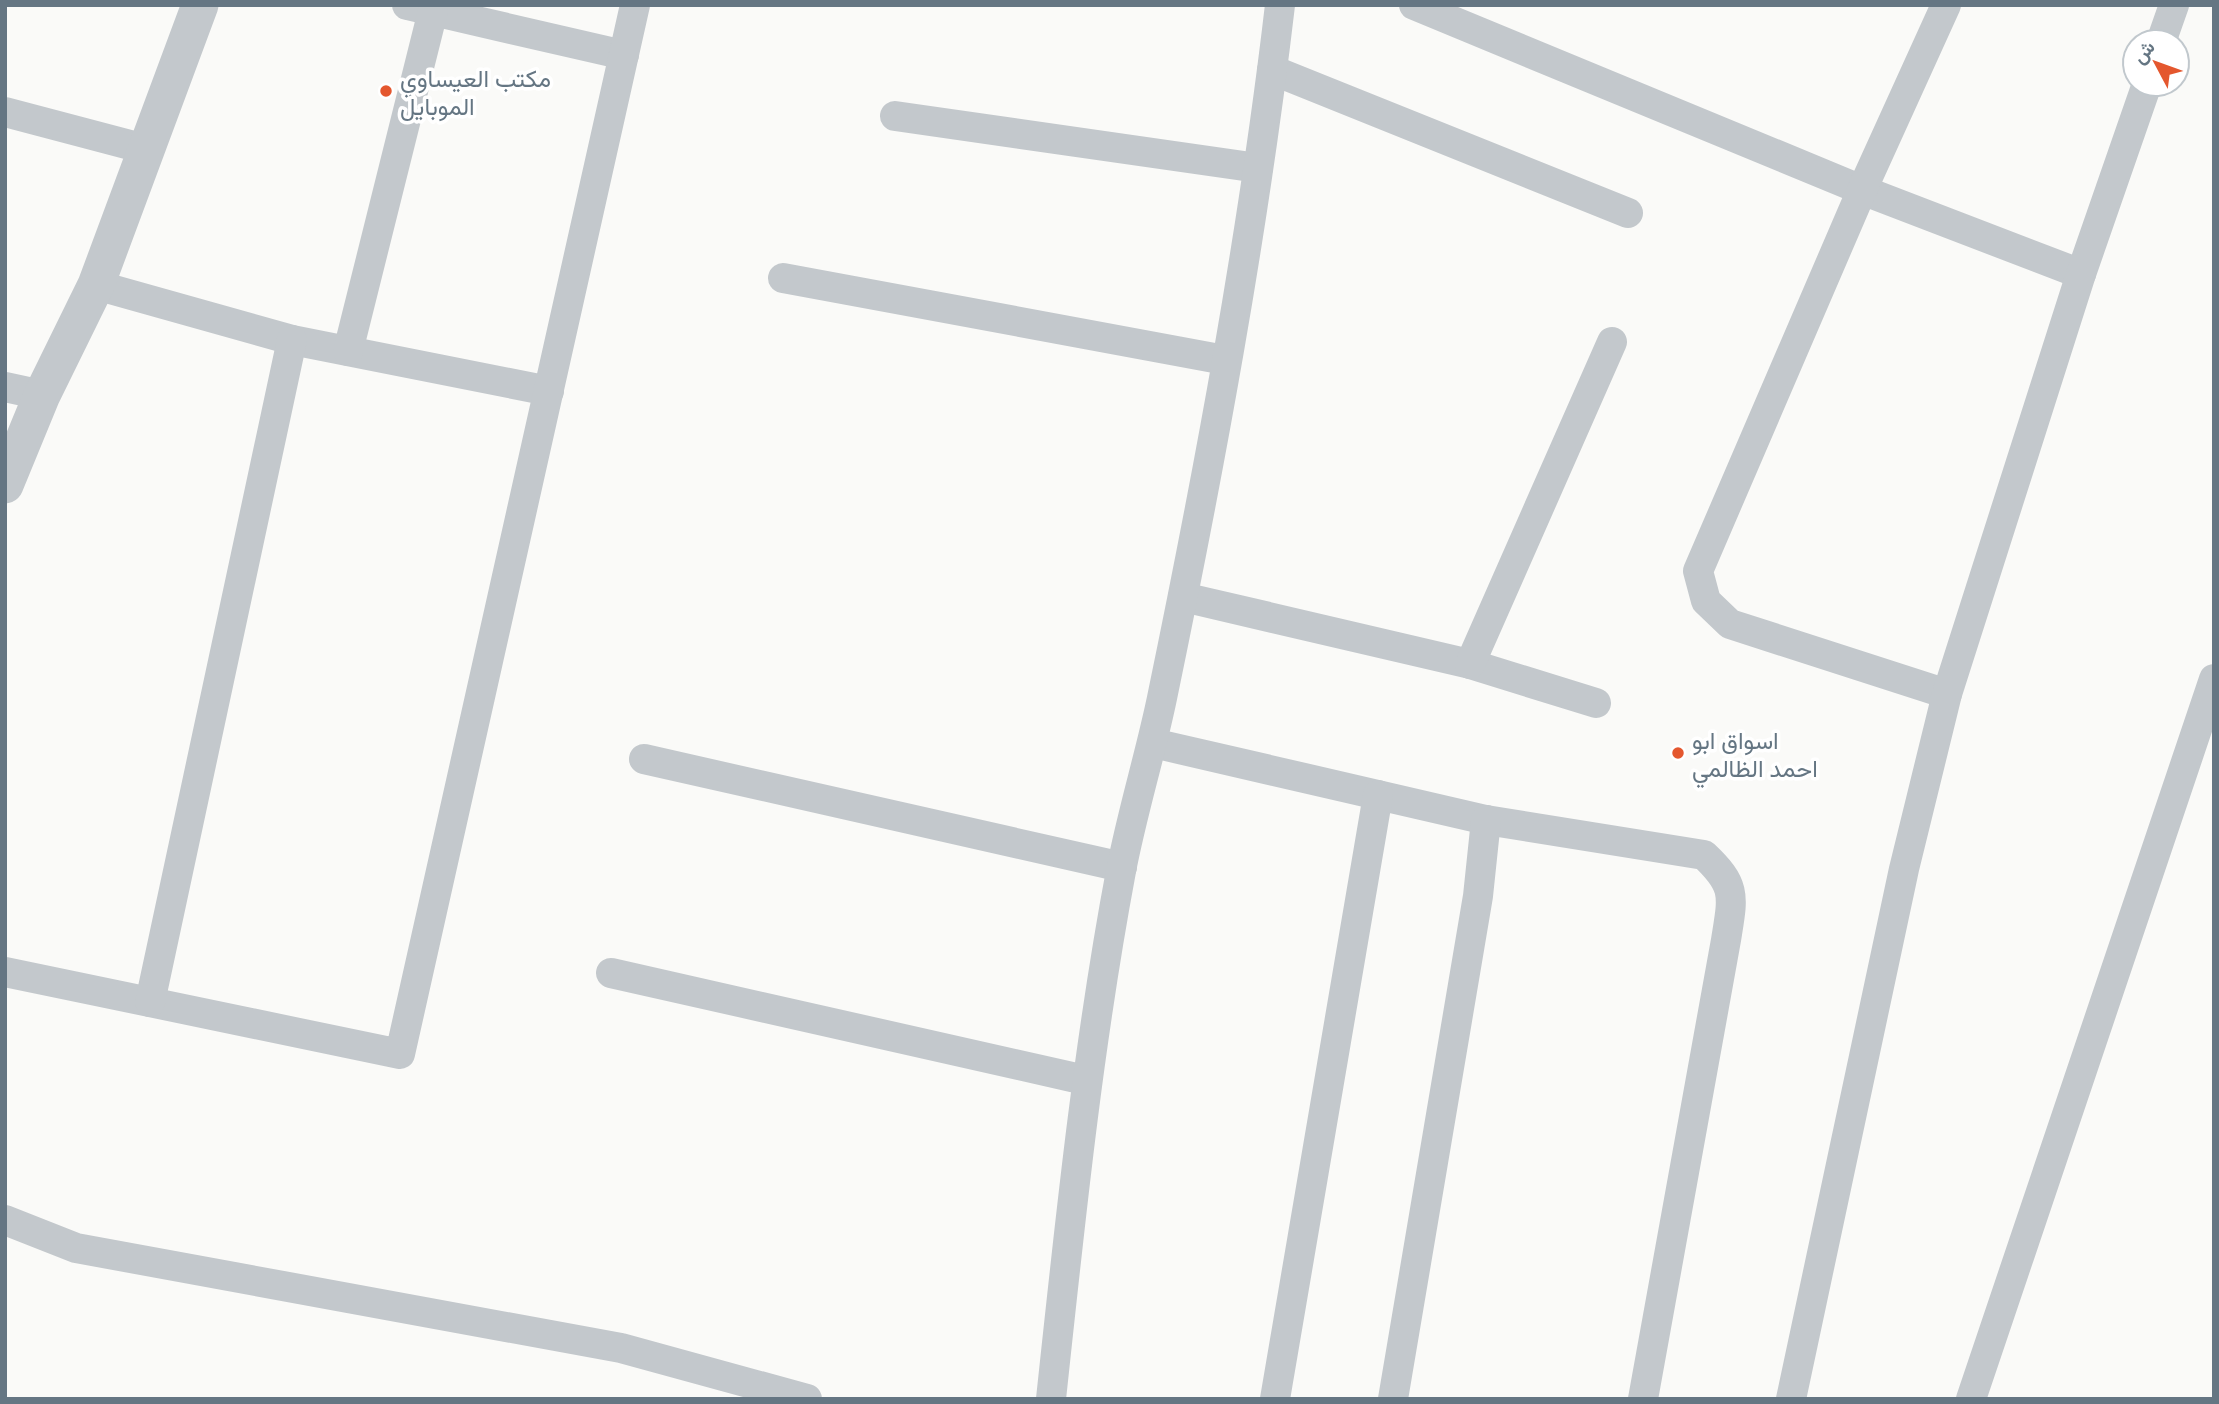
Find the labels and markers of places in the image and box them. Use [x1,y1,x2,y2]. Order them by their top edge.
place label: مكتب العيساوي الموبايل [400,63,551,122]
marker: مكتب العيساوي الموبايل [378,83,394,99]
place label: اسواق ابو احمد الظالمي [1692,725,1818,788]
marker: اسواق ابو احمد الظالمي [1670,745,1686,761]

